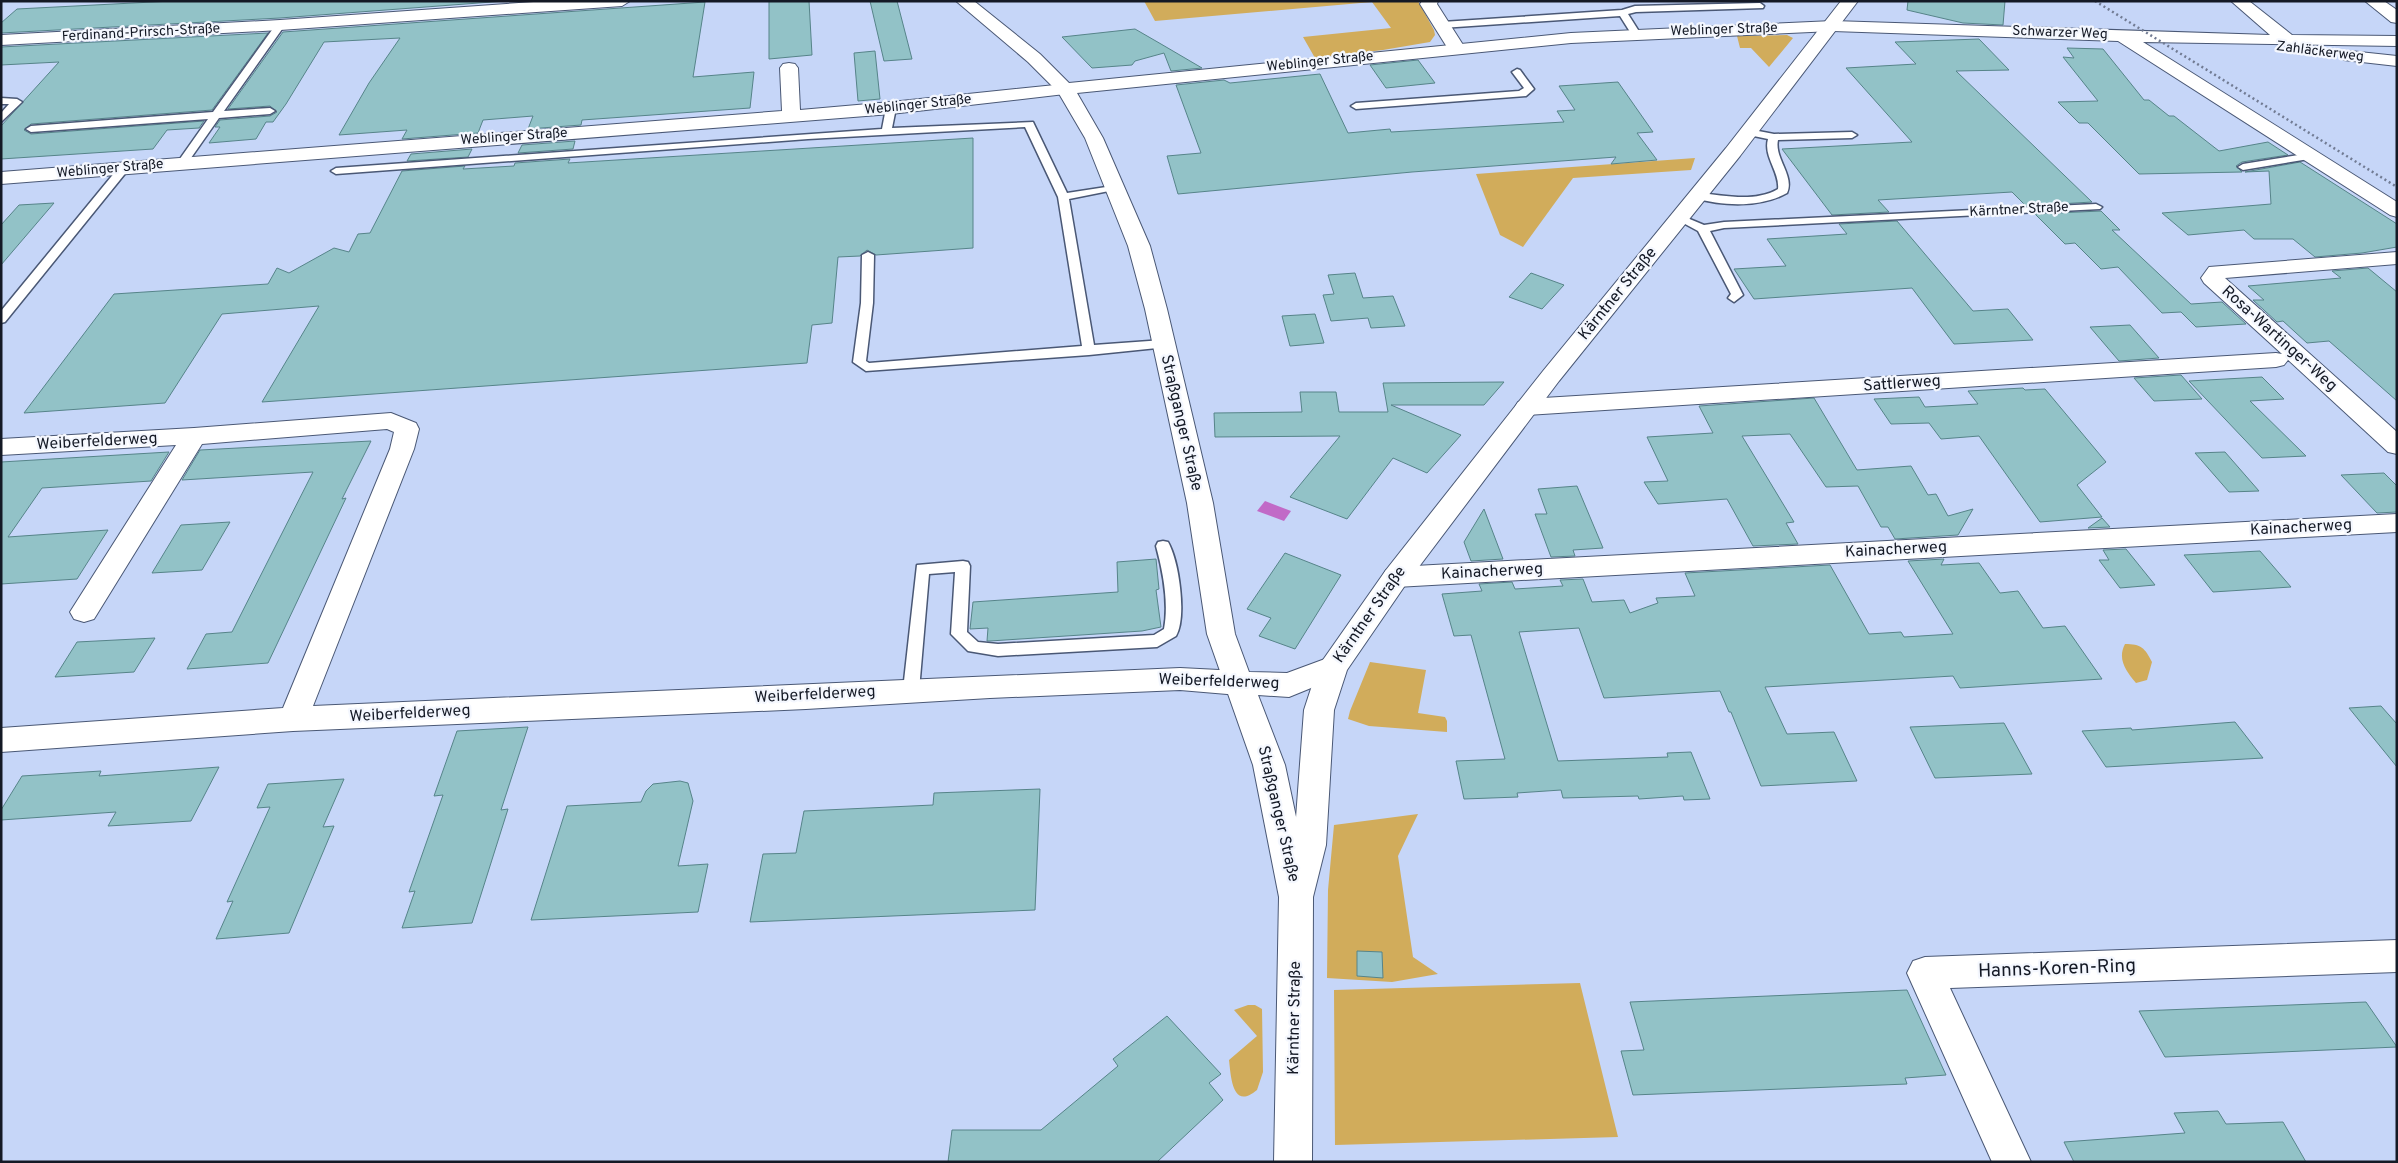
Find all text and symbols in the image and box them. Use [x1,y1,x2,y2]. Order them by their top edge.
street label: Ferdinand-Prirsch-Straße [61,20,221,46]
street label: Weblinger Straße [1670,20,1778,40]
street label: Schwarzer Weg [2012,23,2108,43]
street label: Zahläckerweg [2275,38,2365,66]
street label: Weblinger Straße [1266,48,1374,76]
street label: Weblinger Straße [864,91,972,119]
street label: Weblinger Straße [460,125,568,149]
street label: Weblinger Straße [56,156,164,182]
street label: Kärntner Straße [1969,199,2069,221]
street label: Kärntner Straße [1574,244,1662,344]
street label: Rosa-Wartinger-Weg [2217,282,2341,396]
street label: Straßganger Straße [1156,353,1206,493]
street label: Sattlerweg [1863,371,1941,397]
street label: Weiberfelderweg [36,429,158,455]
street label: Kainacherweg [2250,515,2352,541]
street label: Kainacherweg [1845,537,1947,563]
street label: Kainacherweg [1441,559,1543,585]
street label: Kärntner Straße [1329,563,1411,667]
street label: Weiberfelderweg [1158,670,1280,694]
street label: Weiberfelderweg [754,682,876,708]
street label: Weiberfelderweg [349,701,471,727]
street label: Straßganger Straße [1253,744,1303,884]
street label: Hanns-Koren-Ring [1978,954,2136,984]
street label: Kärntner Straße [1284,961,1306,1075]

